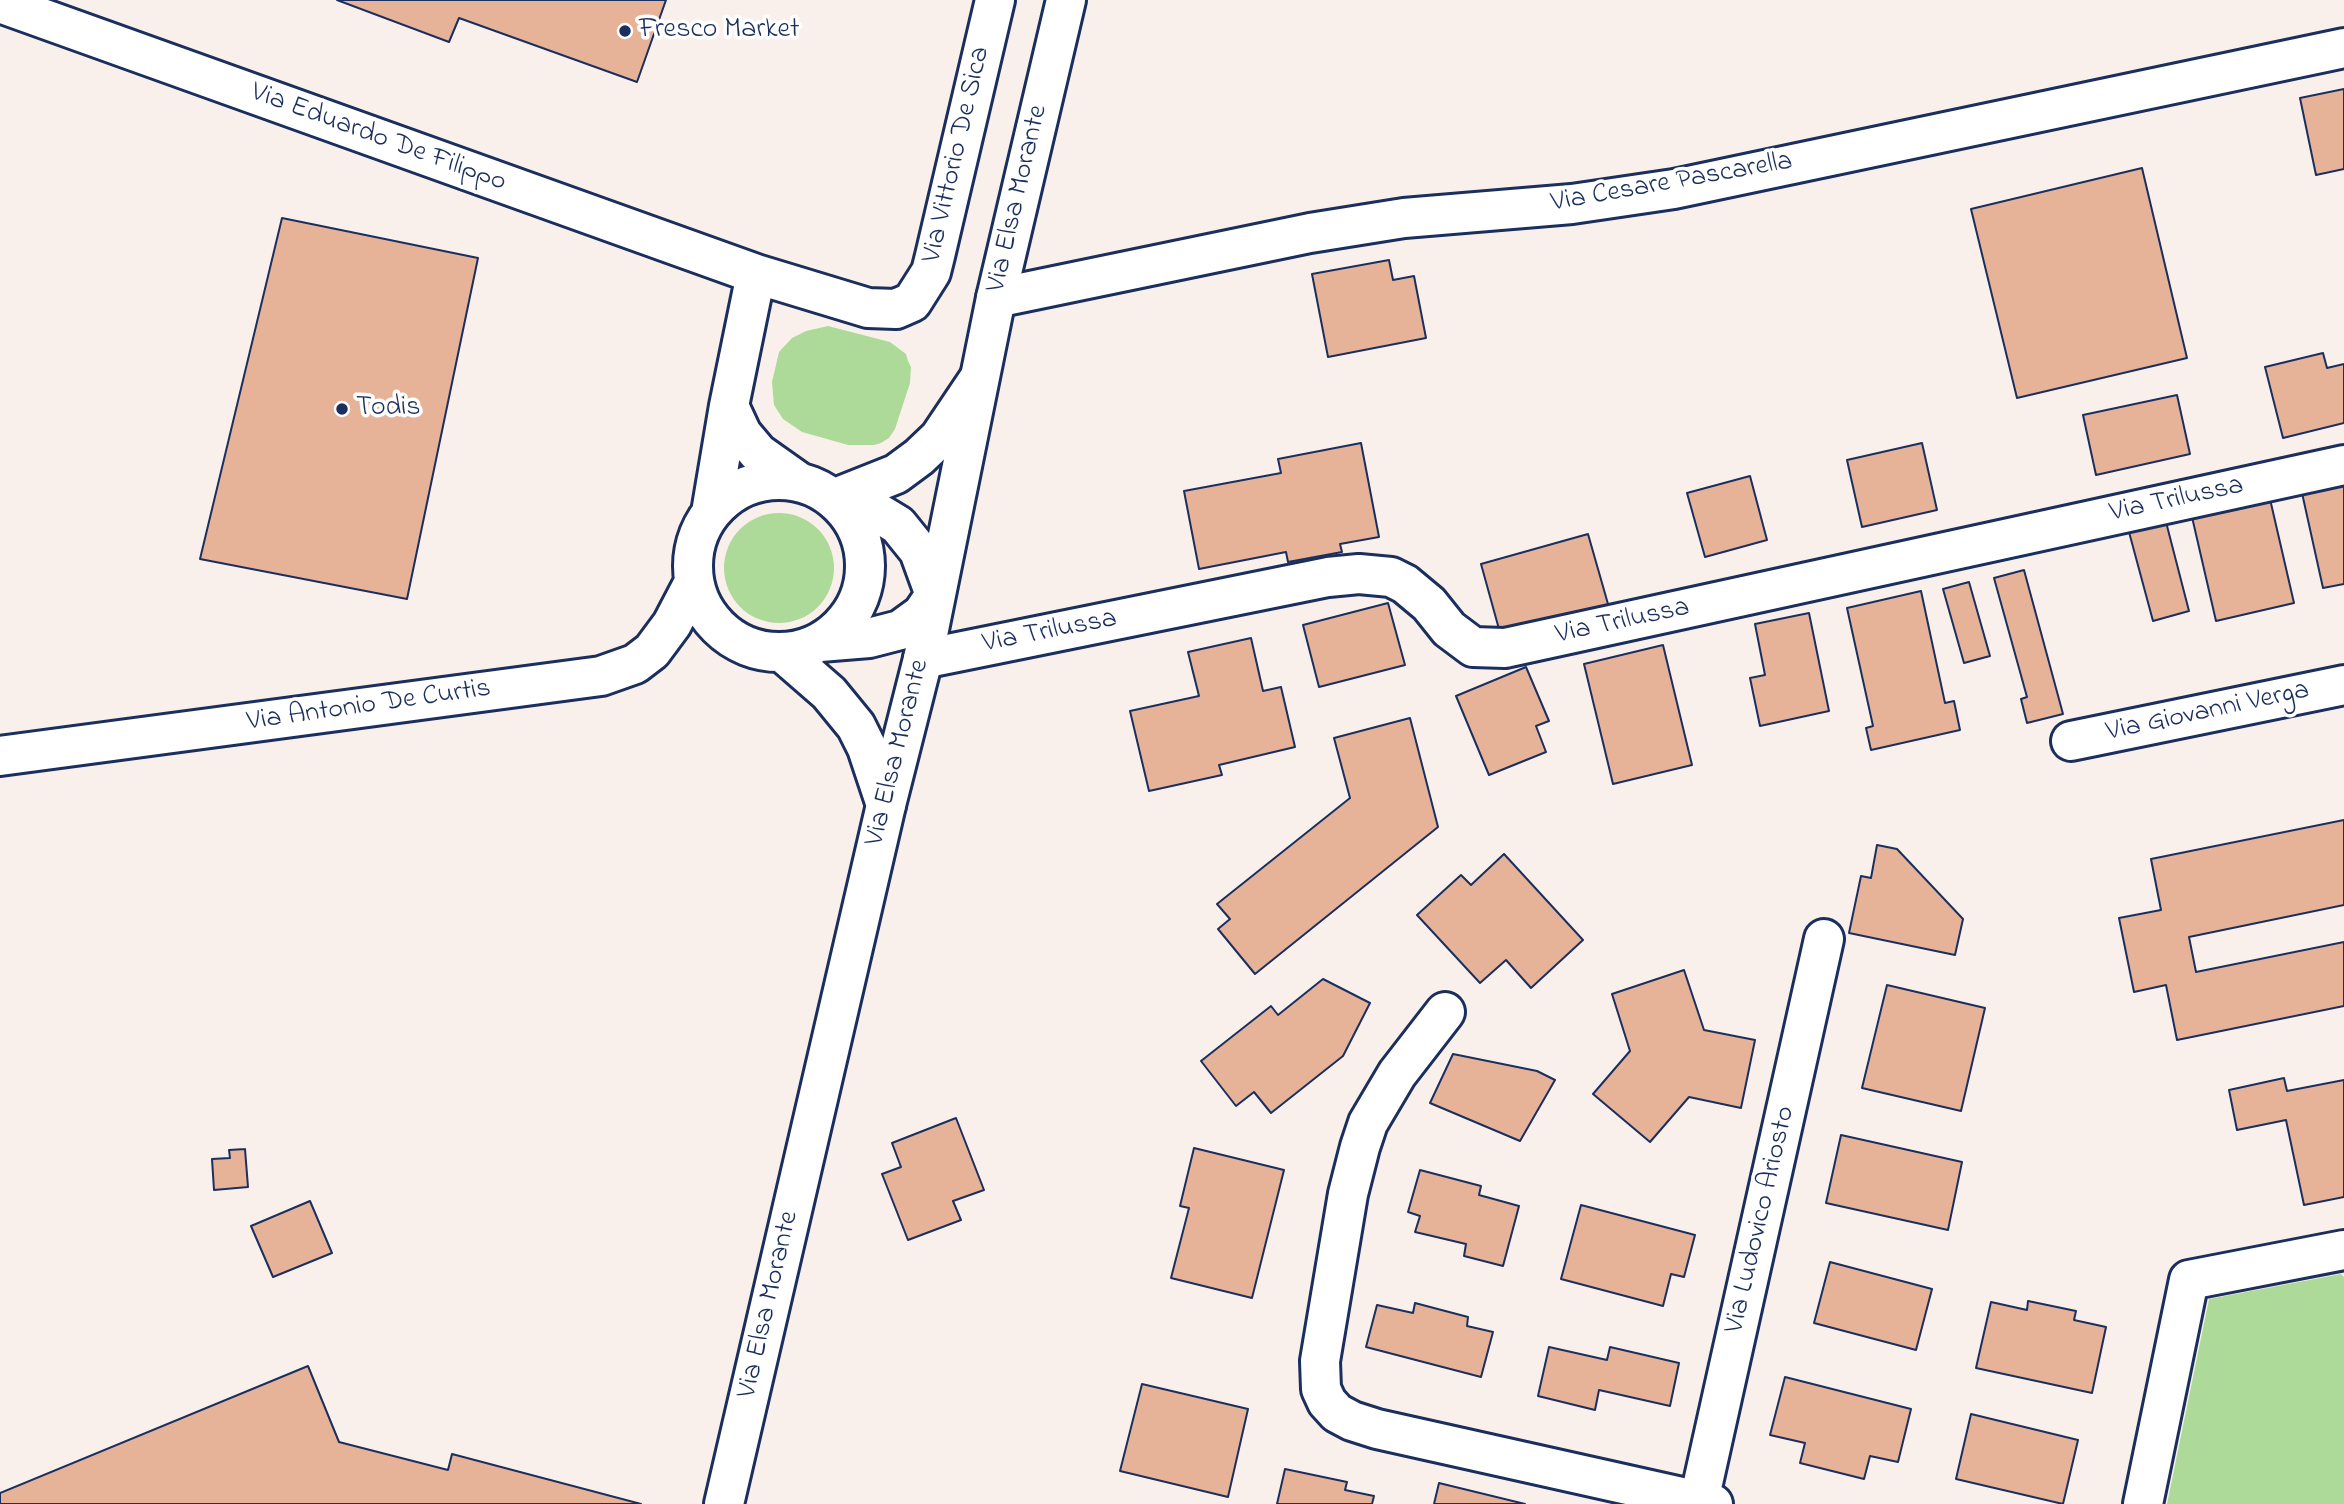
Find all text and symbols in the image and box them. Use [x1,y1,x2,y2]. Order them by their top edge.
place label: Fresco Market [639,14,799,48]
marker: Fresco Market [617,23,633,39]
street label: Via Vittorio De Sica [917,44,999,266]
street label: Via Eduardo De Filippo [246,77,510,201]
street label: Via Elsa Morante [981,102,1057,296]
street label: Via Cesare Pascarella [1549,146,1795,222]
place label: Todis [356,392,421,426]
marker: Todis [334,401,350,417]
street label: Via Trilussa [2107,470,2247,532]
street label: Via Trilussa [1553,592,1693,654]
street label: Via Trilussa [980,604,1120,662]
street label: Via Elsa Morante [860,656,938,850]
street label: Via Antonio De Curtis [245,673,493,741]
street label: Via Giovanni Verga [2103,675,2313,751]
street label: Via Ludovico Ariosto [1720,1103,1804,1337]
street label: Via Elsa Morante [732,1208,808,1402]

